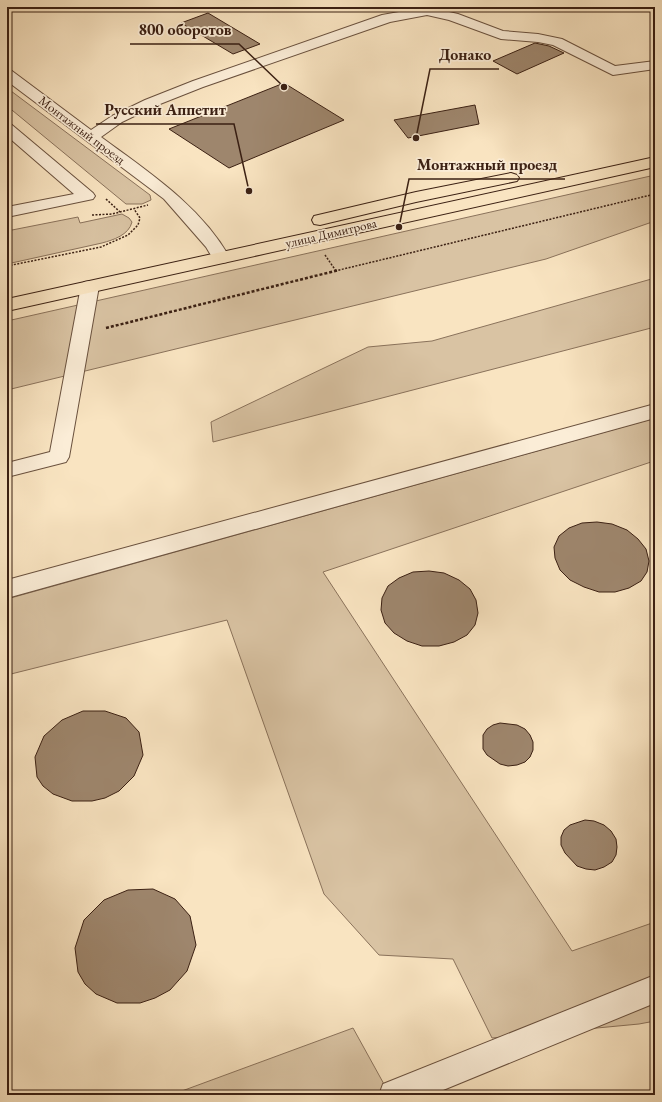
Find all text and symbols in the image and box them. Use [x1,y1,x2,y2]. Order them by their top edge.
callout: 800 оборотов [130,16,239,44]
text: 800 оборотов [138,19,232,40]
callout: Донако [430,41,499,69]
text: Донако [439,44,491,65]
street label: Монтажный проезд [35,92,129,168]
callout: Русский Аппетит [96,96,234,124]
text: Русский Аппетит [104,99,227,120]
callout: Монтажный проезд [409,151,565,179]
text: Монтажный проезд [417,154,558,175]
street label: улица Димитрова [284,214,379,252]

